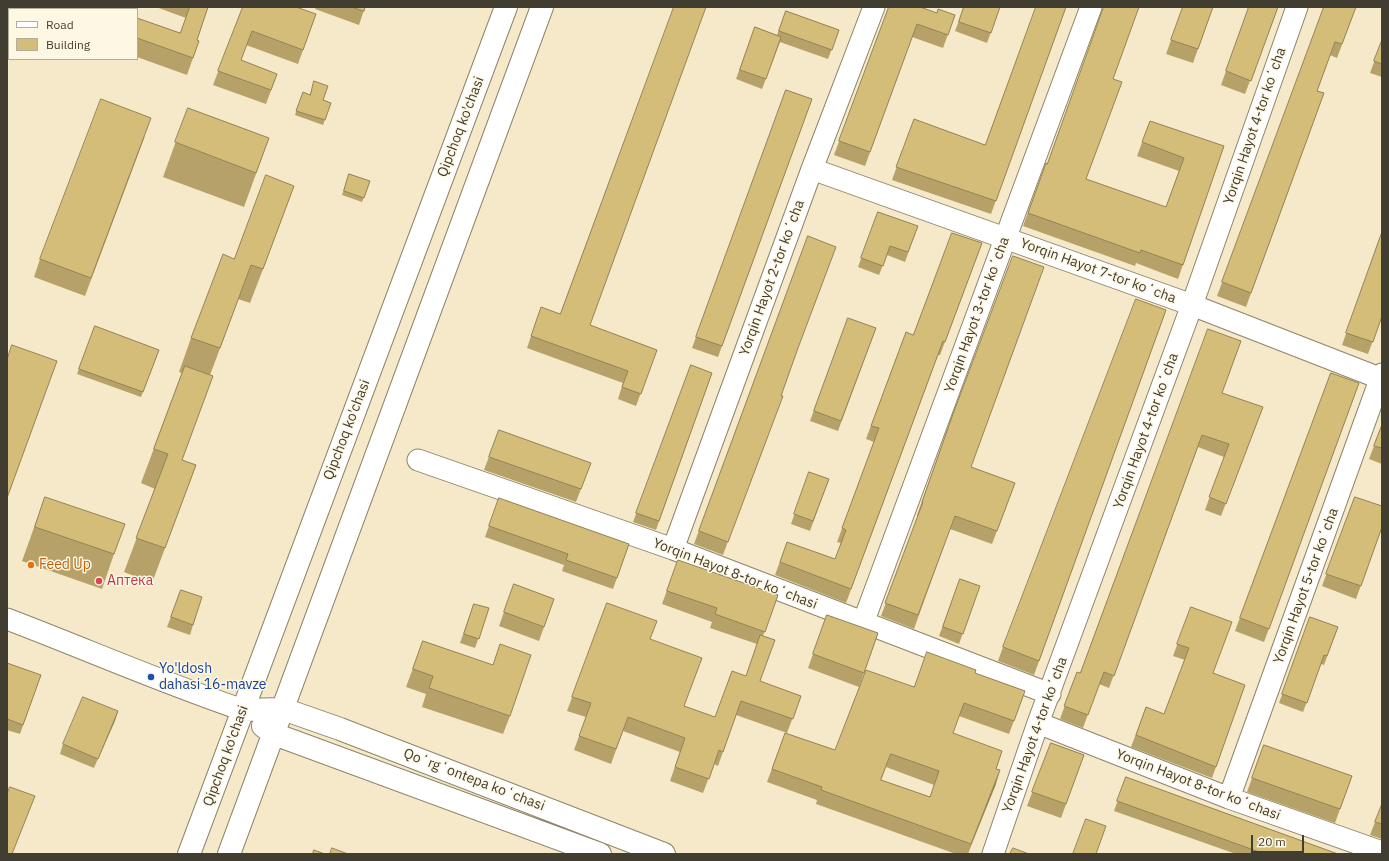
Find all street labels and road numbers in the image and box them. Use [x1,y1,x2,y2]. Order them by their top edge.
street label: Yorqin Hayot 4-tor koʻcha [1220,45,1290,207]
street label: Qipchoq ko'chasi [434,74,488,180]
street label: Yorqin Hayot 2-tor koʻcha [736,198,808,358]
street label: Yorqin Hayot 3-tor koʻcha [941,235,1013,395]
street label: Yorqin Hayot 7-tor koʻcha [1018,235,1178,307]
street label: Yorqin Hayot 4-tor koʻcha [1110,351,1182,511]
street label: Qipchoq ko'chasi [320,377,374,483]
street label: Yorqin Hayot 5-tor koʻcha [1270,506,1342,666]
street label: Yorqin Hayot 8-tor koʻchasi [650,535,820,613]
street label: Yorqin Hayot 4-tor koʻcha [999,655,1071,815]
street label: Qipchoq ko'chasi [200,703,252,809]
street label: Qoʻrgʻontepa koʻchasi [401,745,547,815]
street label: Yorqin Hayot 8-tor koʻchasi [1113,746,1283,824]

